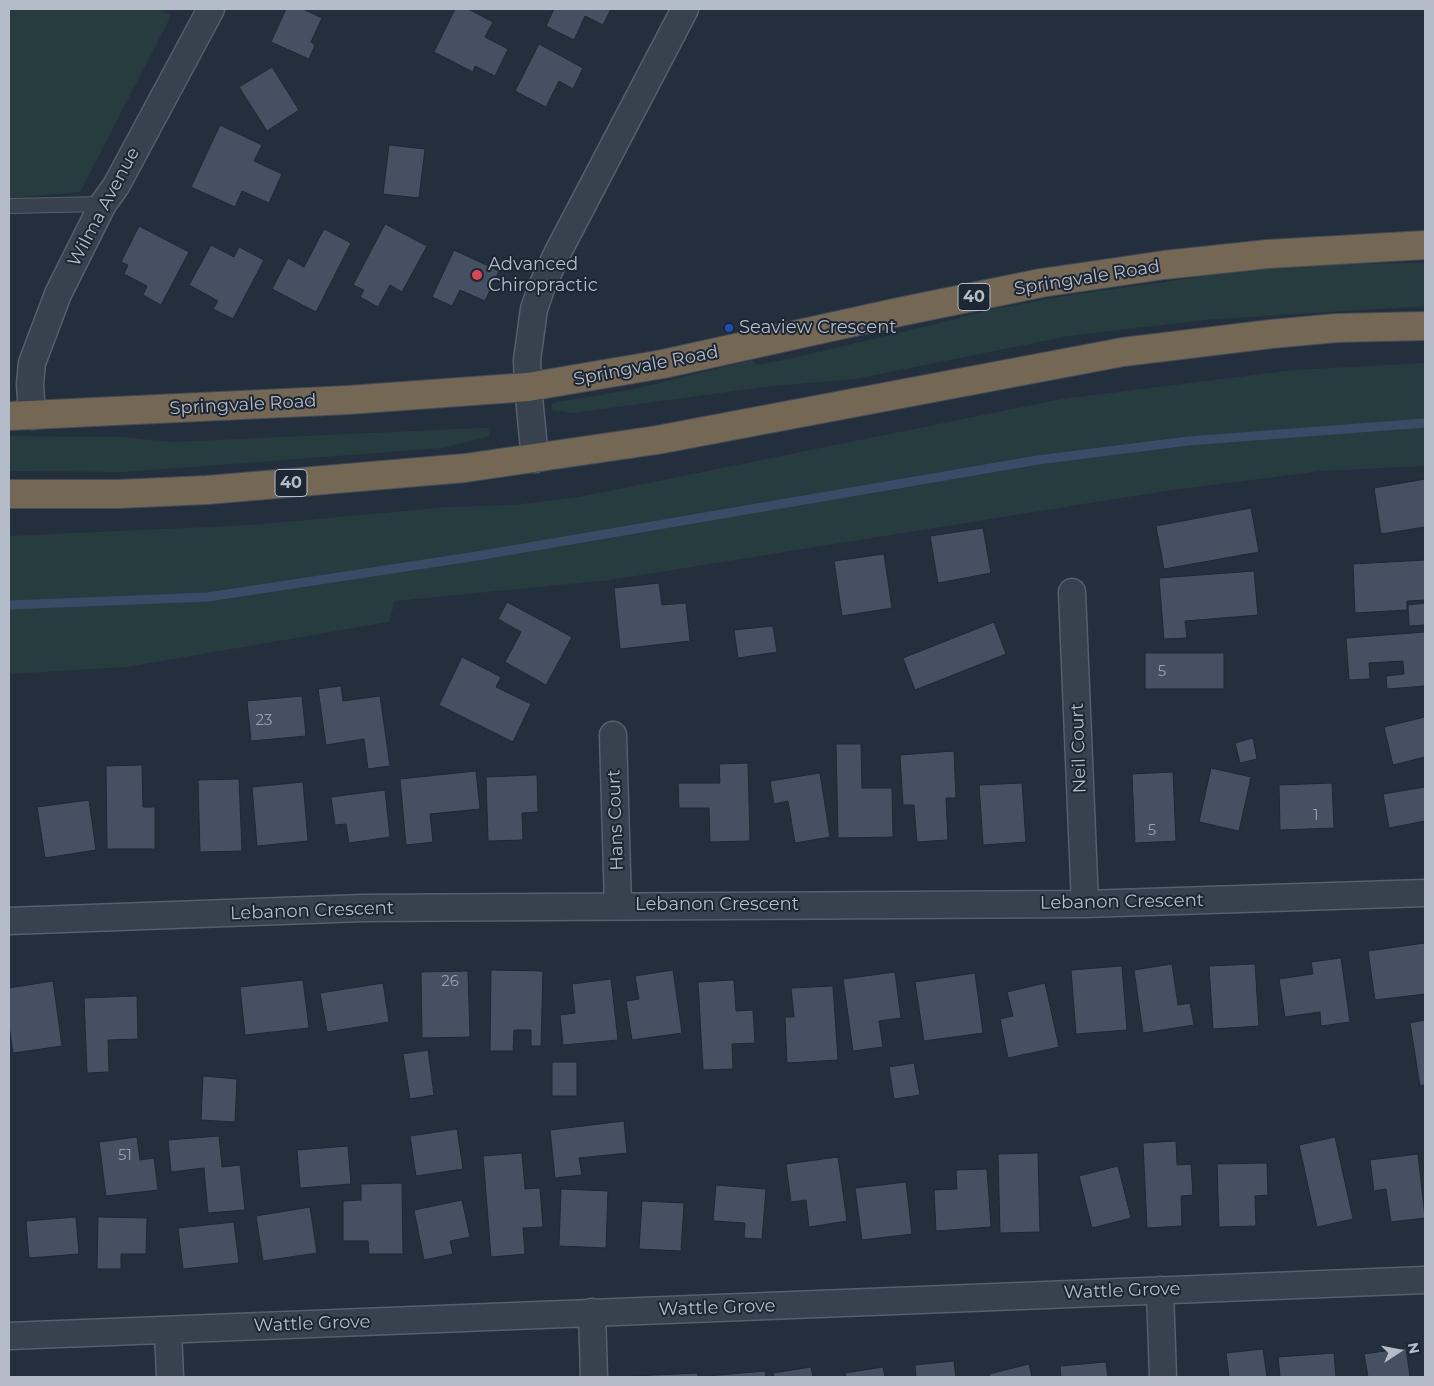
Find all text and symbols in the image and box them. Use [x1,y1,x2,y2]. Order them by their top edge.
street label: Wilma Avenue [64,144,144,270]
place label: Advanced Chiropractic [488,254,598,296]
street label: Springvale Road [1013,256,1161,300]
marker: Advanced Chiropractic [470,268,484,282]
road number: 40 [958,284,990,310]
place label: Seaview Crescent [739,317,897,339]
marker: Seaview Crescent [723,322,735,334]
street label: Springvale Road [572,341,720,391]
street label: Springvale Road [169,390,317,420]
road number: 40 [275,469,307,496]
house number: 5 [1158,663,1166,681]
street label: Neil Court [1067,702,1091,794]
house number: 23 [256,712,272,730]
street label: Hans Court [603,769,629,871]
house number: 1 [1313,807,1319,825]
house number: 5 [1148,822,1156,840]
street label: Lebanon Crescent [1040,890,1204,914]
street label: Lebanon Crescent [635,894,799,916]
street label: Lebanon Crescent [230,897,394,925]
house number: 26 [441,973,459,991]
house number: 51 [118,1147,132,1165]
street label: Wattle Grove [1063,1278,1181,1304]
street label: Wattle Grove [658,1295,776,1321]
street label: Wattle Grove [253,1311,371,1337]
north arrow [1374,1326,1424,1376]
text: N [1404,1341,1424,1355]

